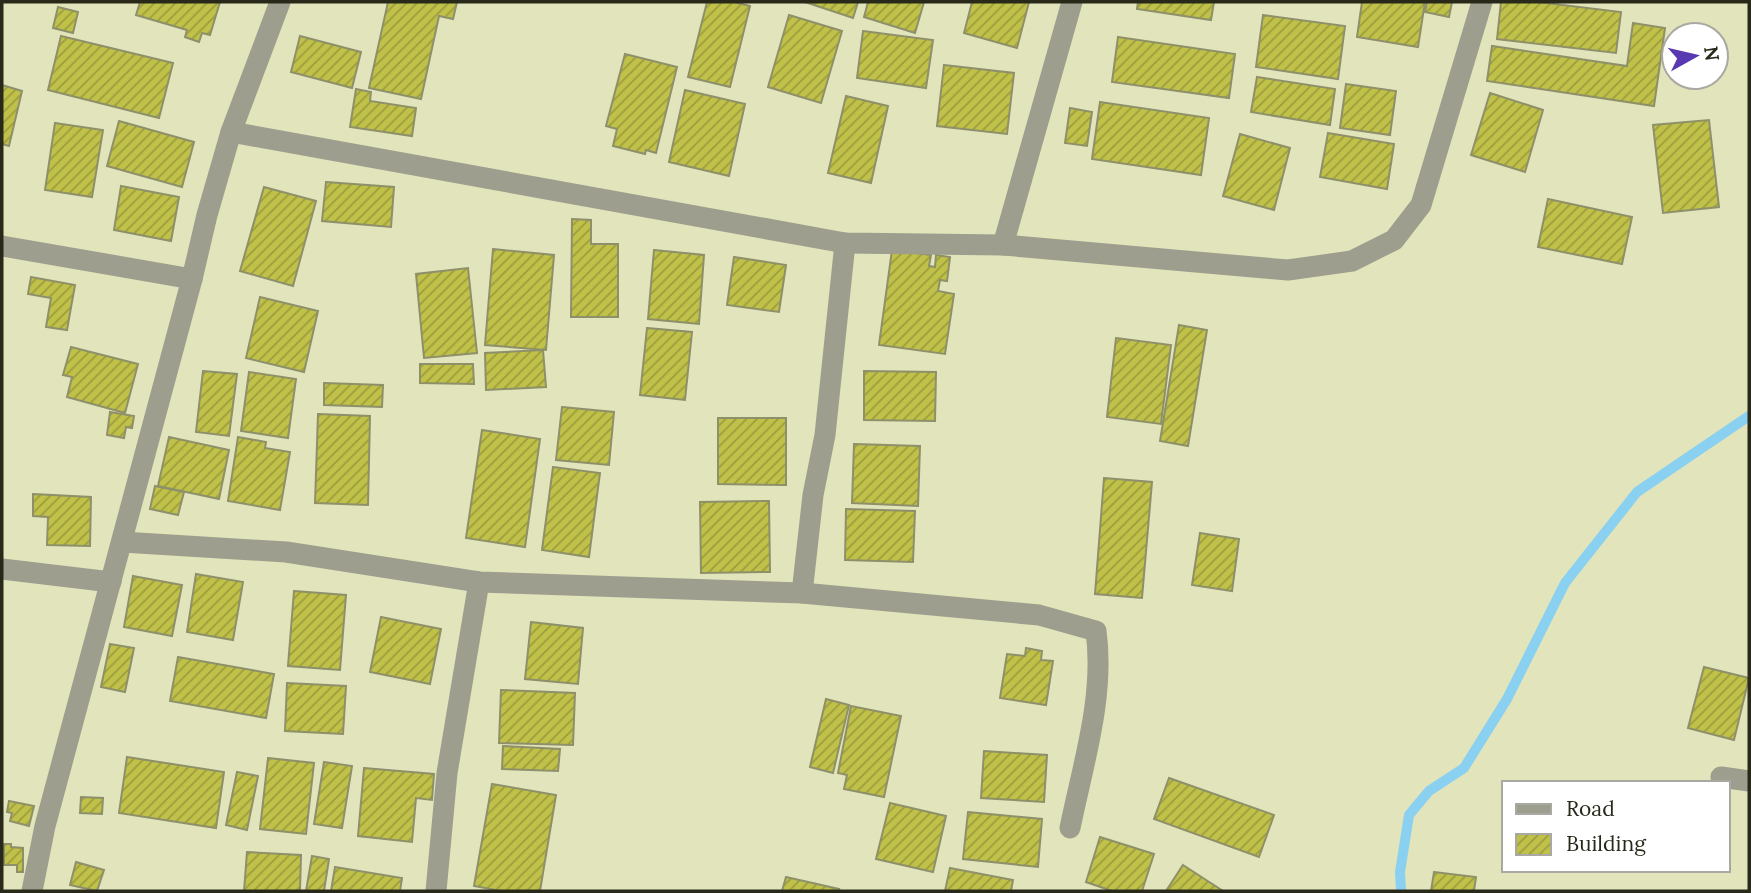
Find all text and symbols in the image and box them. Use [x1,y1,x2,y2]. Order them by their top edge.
north arrow [1660,21,1730,91]
text: N [1699,45,1725,63]
legend [1502,781,1730,872]
text: Road [1566,795,1615,822]
text: Building [1566,830,1646,857]

